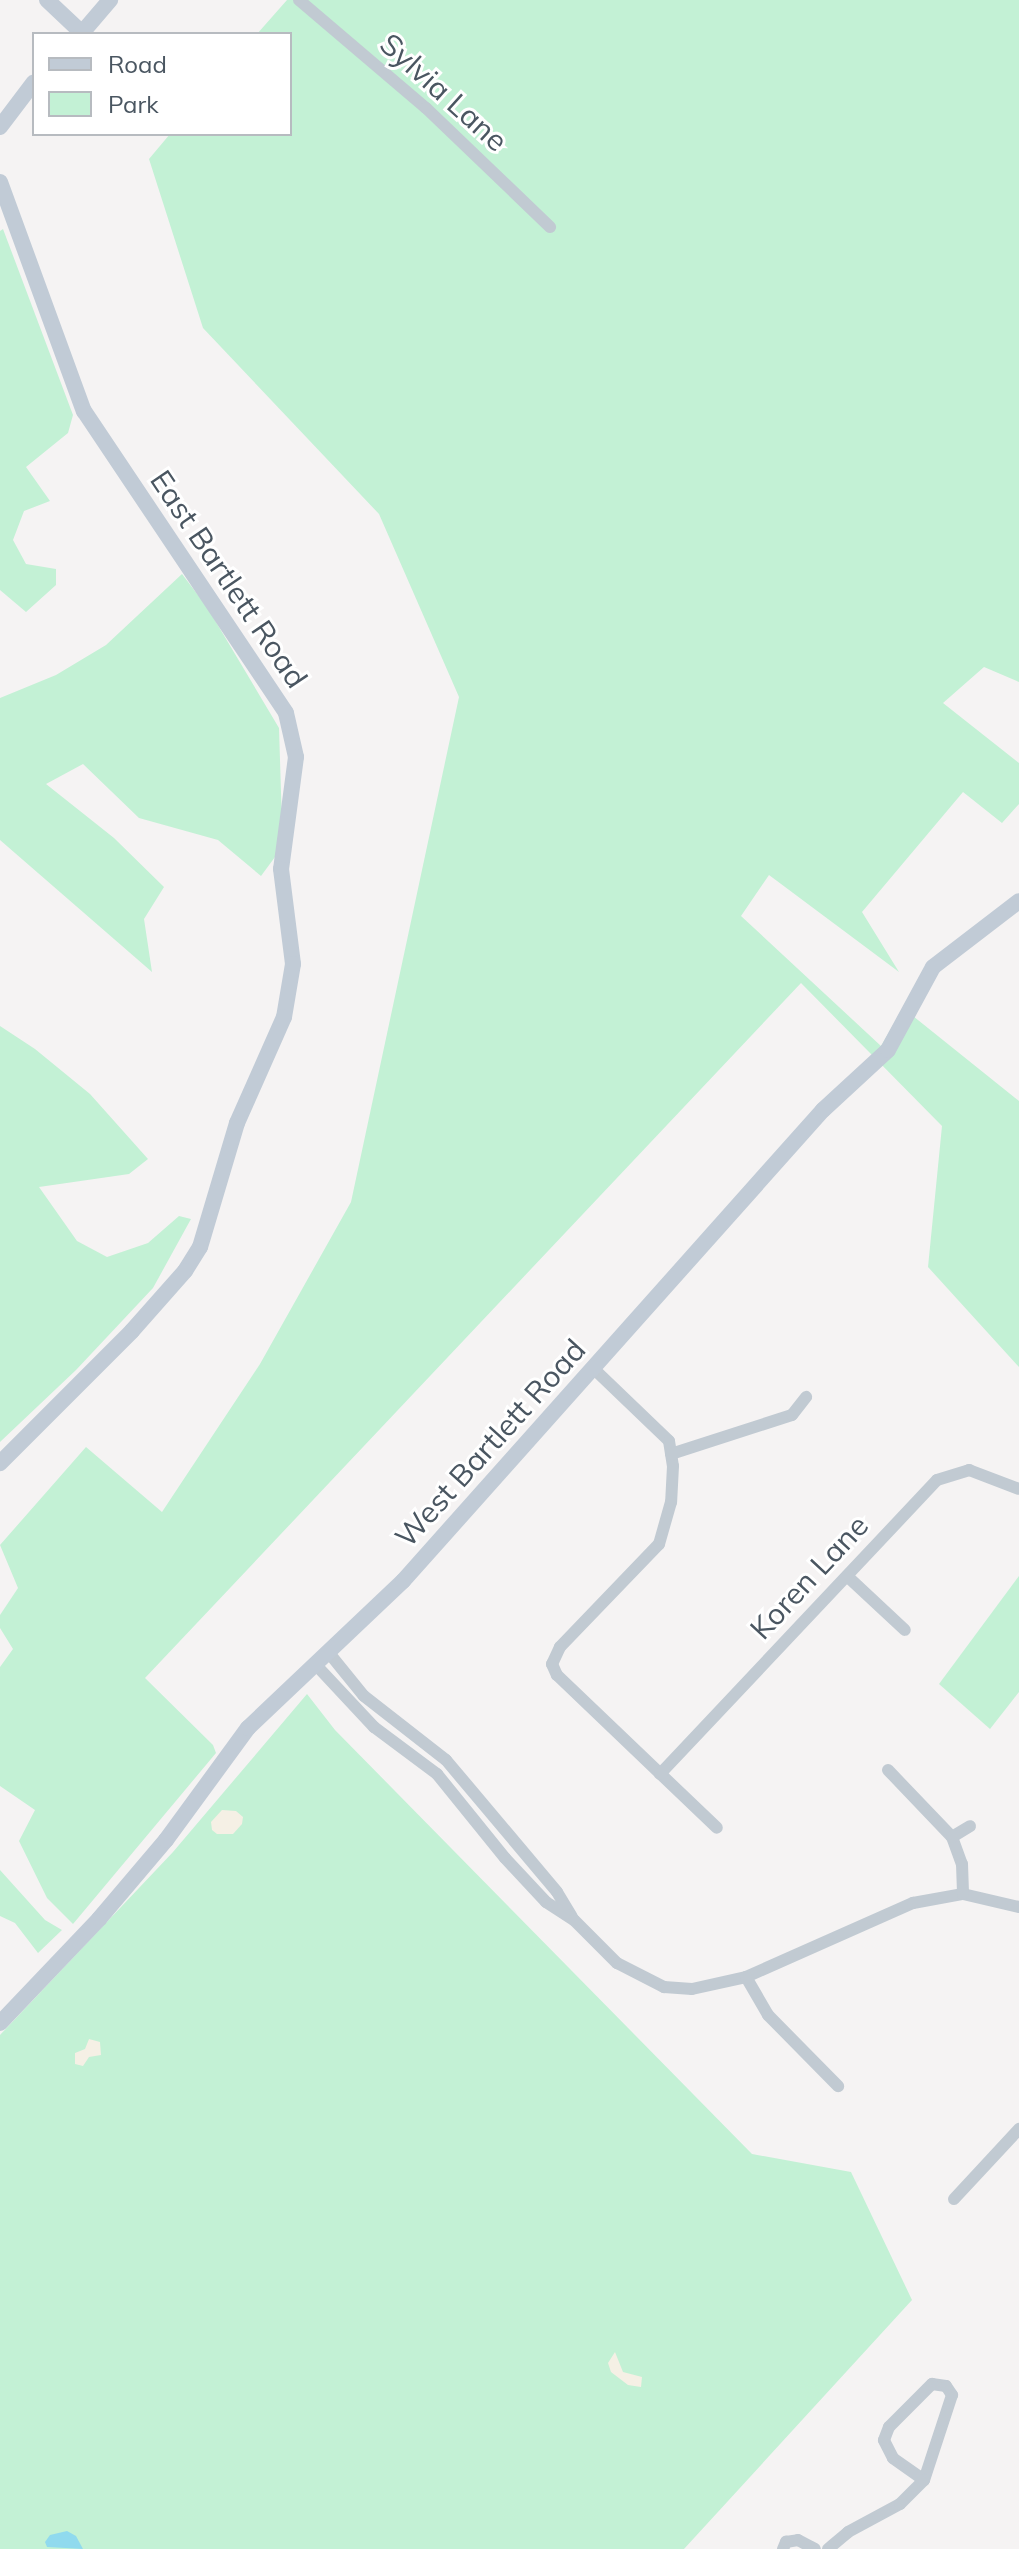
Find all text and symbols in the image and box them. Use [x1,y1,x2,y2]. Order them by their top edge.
street label: Sylvia Lane [373,26,515,158]
legend [32,32,292,136]
text: Road [108,49,167,79]
text: Park [108,89,159,119]
street label: East Bartlett Road [143,463,315,695]
street label: West Bartlett Road [387,1332,593,1554]
street label: Koren Lane [742,1508,876,1646]

